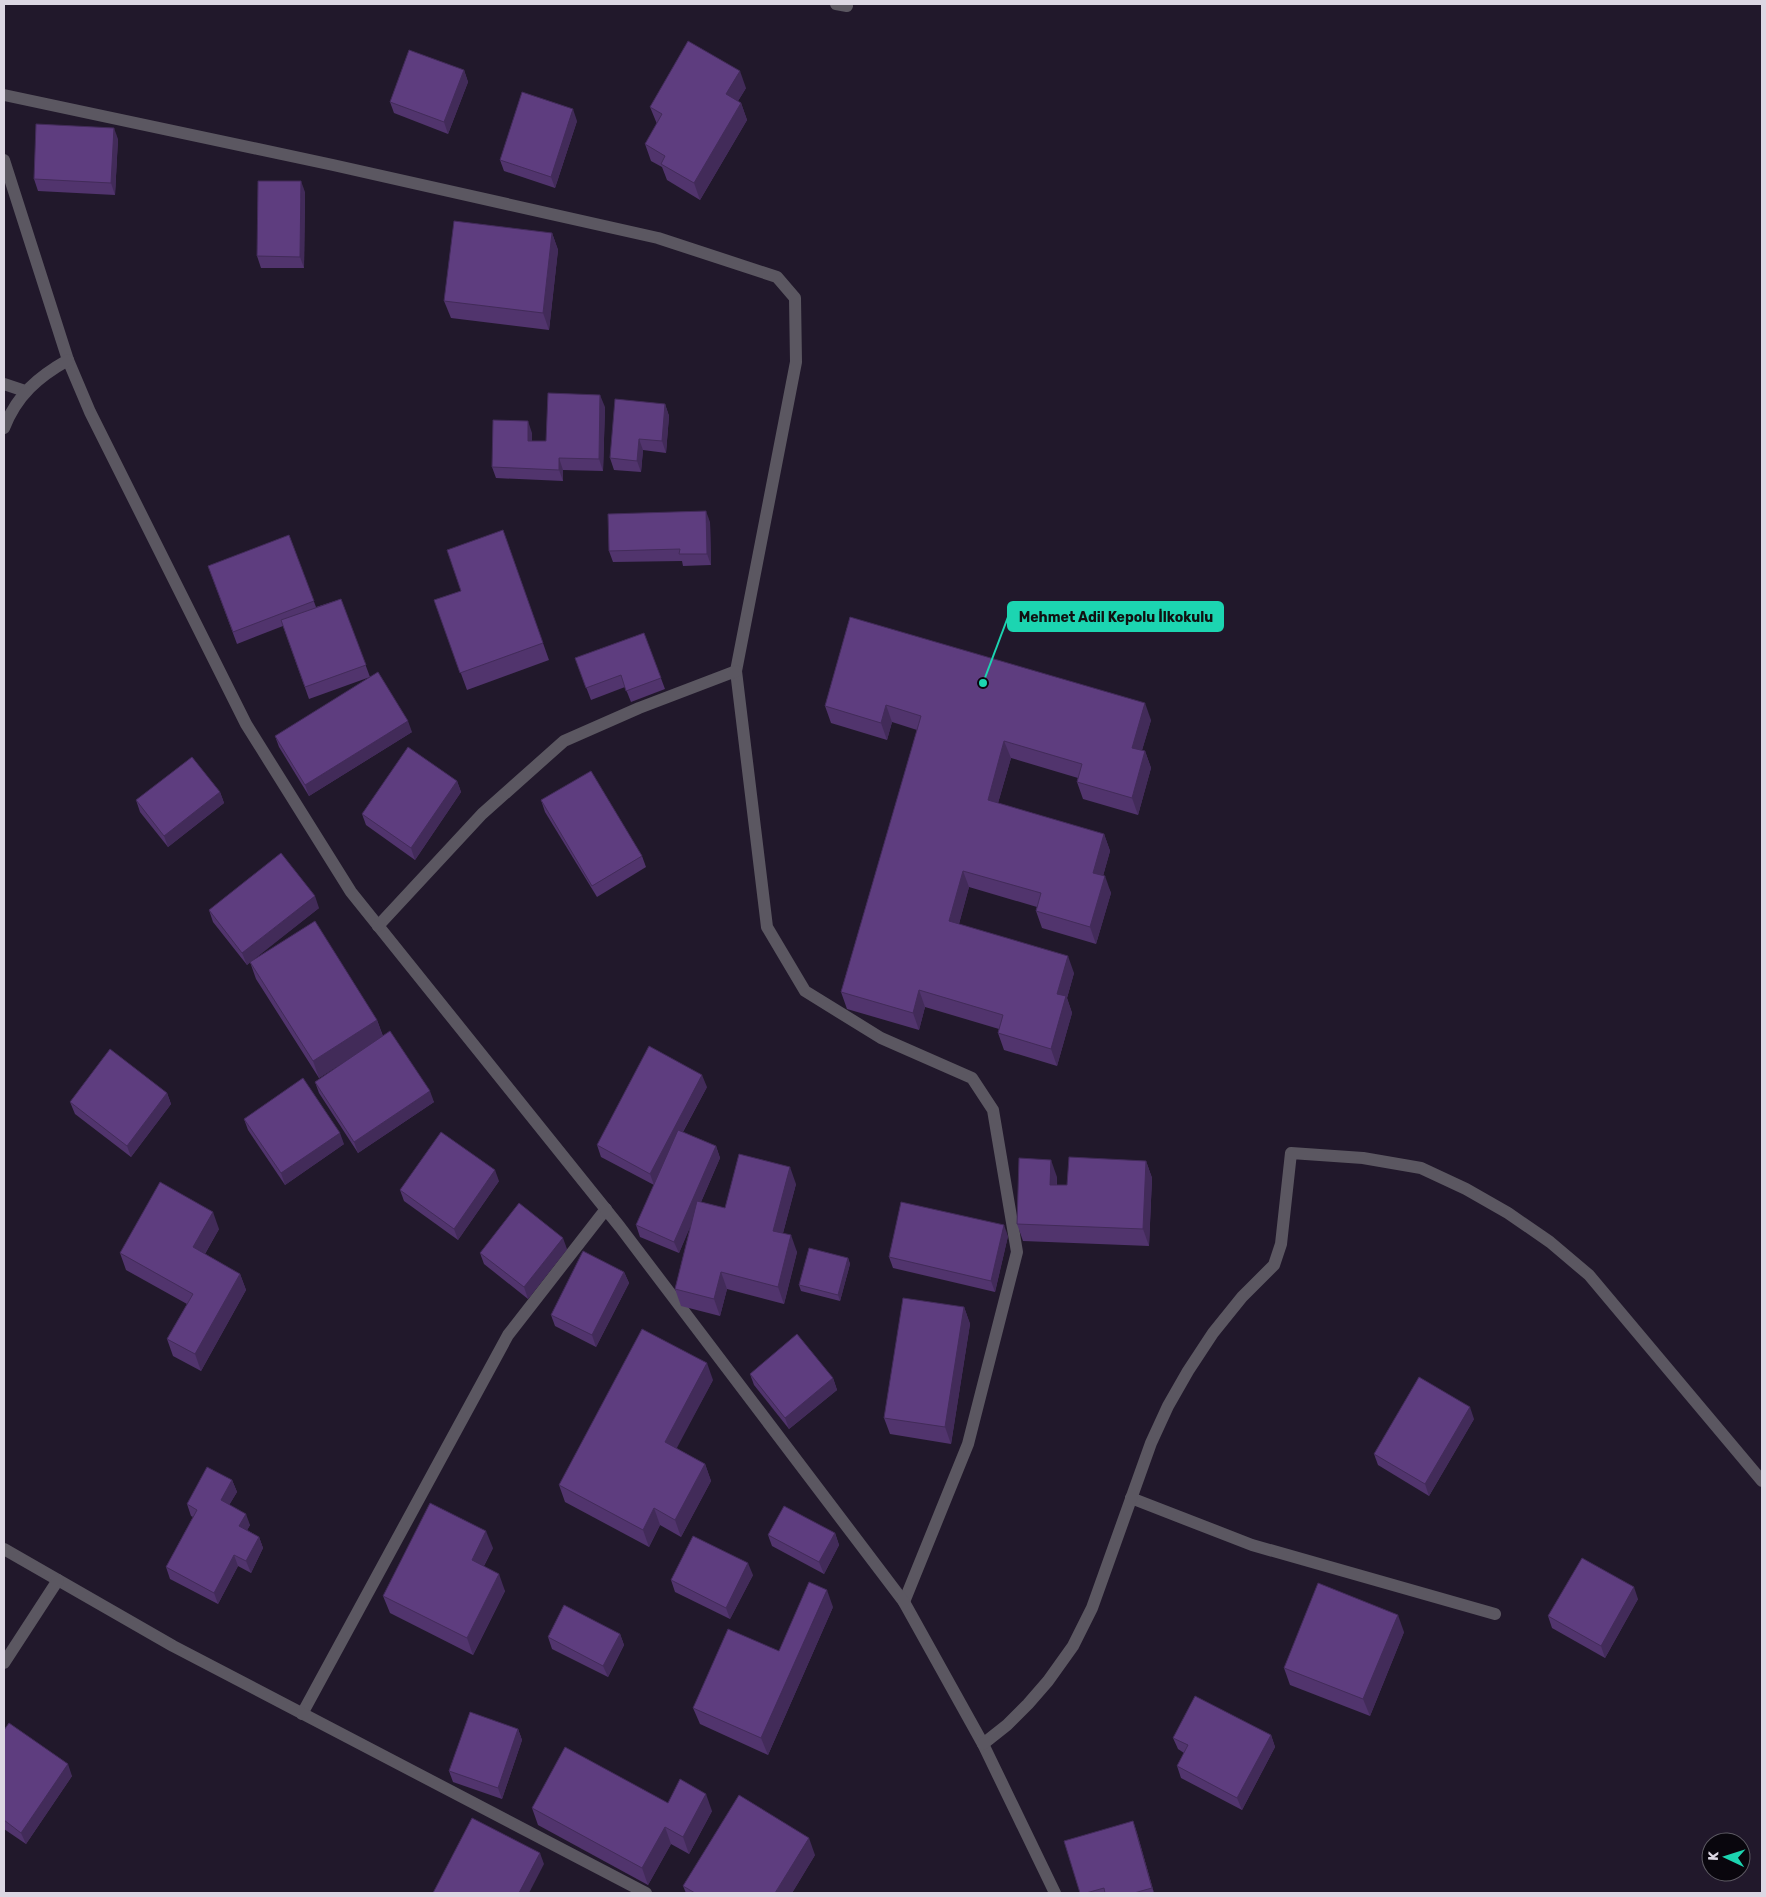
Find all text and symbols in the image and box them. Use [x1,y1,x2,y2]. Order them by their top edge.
callout: Mehmet Adil Kepolu İlkokulu [1008,602,1223,631]
text: Mehmet Adil Kepolu İlkokulu [1019,608,1213,626]
north arrow [1701,1832,1751,1882]
text: K [1705,1850,1722,1861]

